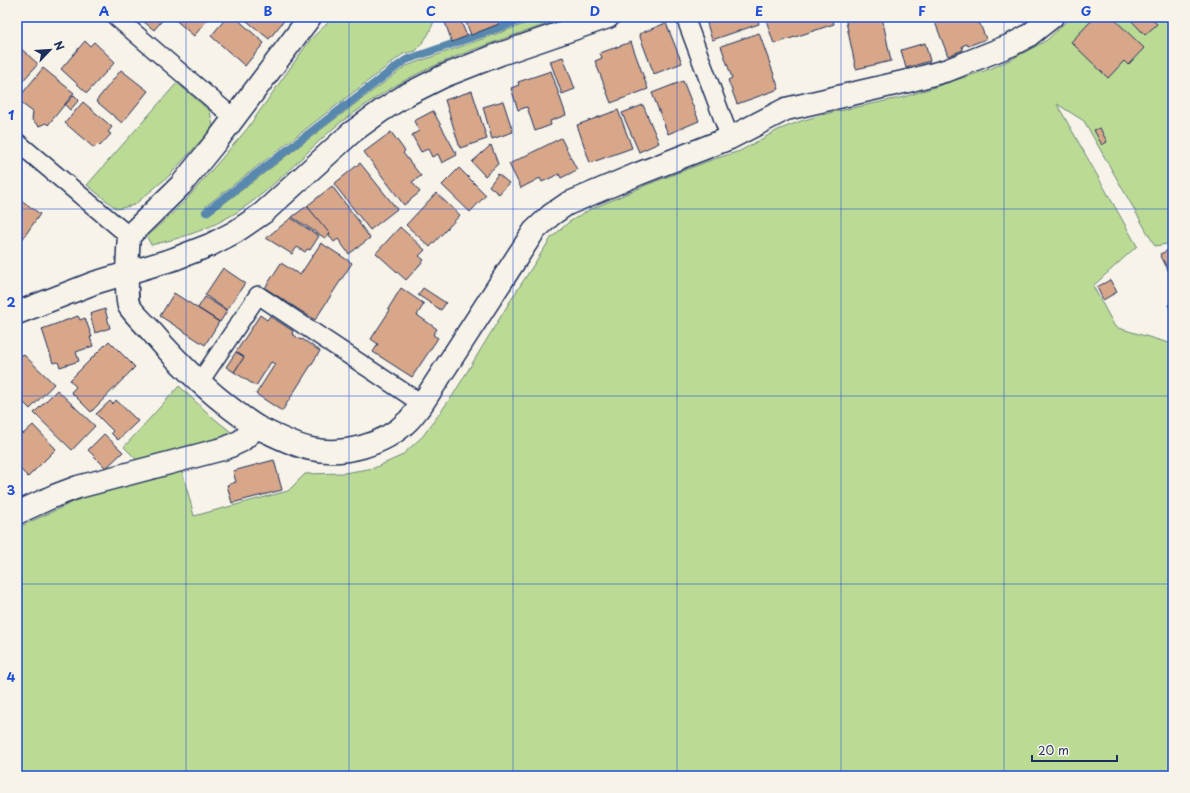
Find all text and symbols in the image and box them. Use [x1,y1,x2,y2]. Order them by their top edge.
text: A [99,1,109,20]
text: B [264,1,273,20]
text: C [426,1,436,20]
text: D [590,1,600,20]
text: E [755,1,763,20]
text: F [918,1,926,20]
text: G [1081,1,1091,20]
north arrow [30,30,70,70]
text: N [50,38,69,53]
text: 1 [8,105,14,124]
text: 2 [6,292,16,311]
text: 3 [7,480,16,499]
text: 4 [7,667,16,686]
scale bar [1032,737,1117,763]
text: 20 m [1038,741,1069,759]

